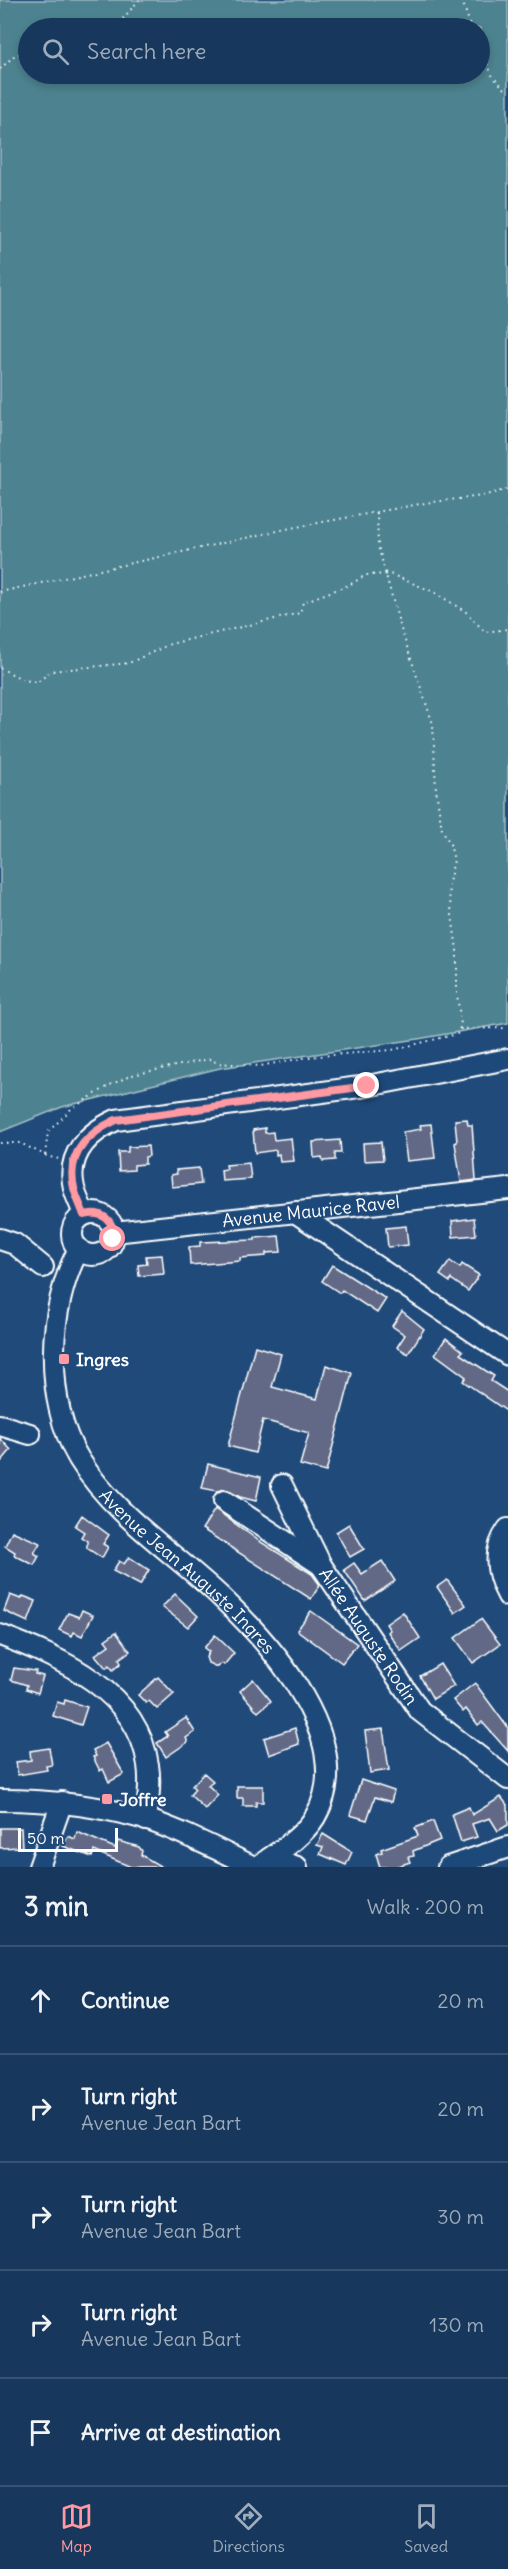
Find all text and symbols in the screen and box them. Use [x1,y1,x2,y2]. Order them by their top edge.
search box [18,18,490,84]
icon: search [39,35,72,68]
text: Search here [87,37,206,65]
route end [353,1072,379,1098]
street label: Avenue Maurice Ravel [221,1189,401,1232]
route start [99,1225,125,1251]
place label: Ingres [76,1348,129,1371]
marker: Ingres [57,1352,71,1366]
street label: Avenue Jean Auguste Ingres [95,1484,280,1658]
street label: Allée Auguste Rodin [315,1563,424,1709]
place label: Joffre [119,1788,167,1811]
marker: Joffre [100,1792,114,1806]
scale bar [18,1825,118,1852]
text: 50 m [27,1828,65,1848]
text: 3 min [24,1890,89,1923]
text: Walk · 200 m [367,1894,484,1919]
icon: ahead [24,1984,57,2017]
text: Continue [81,1986,170,2014]
text: 20 m [438,1988,484,2013]
text: Turn right [81,2082,177,2110]
icon: right [24,2092,57,2125]
text: 20 m [438,2096,484,2121]
text: Avenue Jean Bart [81,2110,241,2135]
text: Turn right [81,2190,177,2218]
icon: right [24,2200,57,2233]
text: 30 m [437,2204,484,2229]
text: Avenue Jean Bart [81,2218,241,2243]
text: Turn right [81,2298,177,2326]
icon: right [24,2308,57,2341]
text: 130 m [429,2312,484,2337]
text: Avenue Jean Bart [81,2326,241,2351]
icon: arrive [24,2416,57,2449]
text: Arrive at destination [81,2418,281,2446]
tab: Map [60,2500,93,2556]
tab: Directions [212,2500,285,2556]
tab: Saved [404,2500,448,2556]

